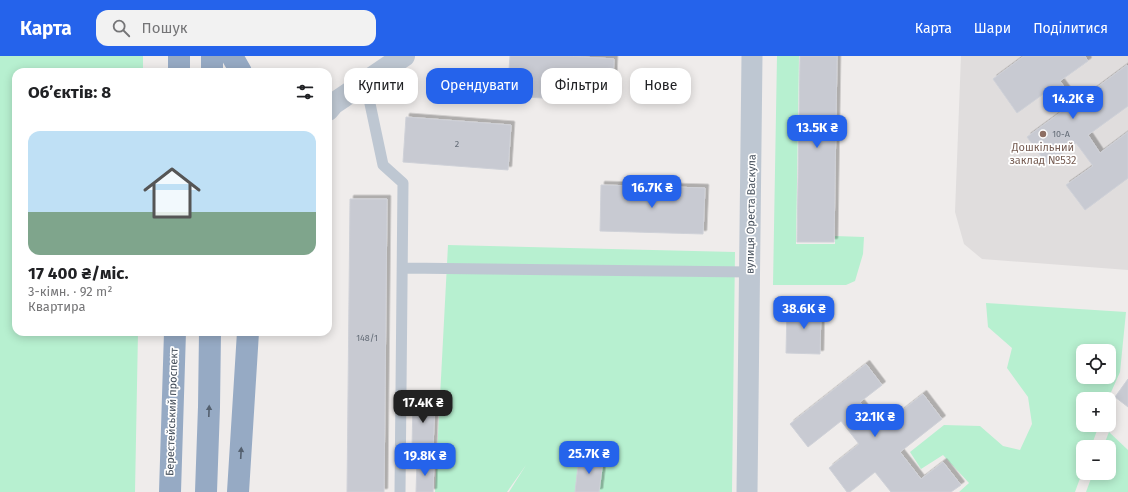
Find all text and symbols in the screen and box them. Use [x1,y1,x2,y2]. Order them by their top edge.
search box [96,10,376,46]
text: Карта [20,17,72,40]
icon: search [110,17,132,39]
text: Пошук [142,19,188,37]
text: Карта [915,20,952,37]
text: Шари [974,20,1011,37]
text: Поділитися [1033,20,1108,37]
chip: Купити [344,68,418,104]
chip: Орендувати [426,68,533,104]
chip: Фільтри [541,68,622,104]
chip: Нове [630,68,691,104]
icon: filters [294,81,316,103]
text: Об’єктів: 8 [28,82,111,103]
pin: 14.2K ₴ [1036,86,1110,120]
text: 14.2K ₴ [1052,91,1094,106]
pin: 13.5K ₴ [780,115,854,149]
text: 13.5K ₴ [796,120,838,135]
marker: Дошкільний заклад №532 [1038,129,1048,139]
house number: 10-А [1052,129,1071,139]
house number: 2 [455,139,459,149]
place label: Дошкільний заклад №532 [1009,141,1077,167]
street label: вулиця Ореста Васкула [743,154,759,274]
icon: home [136,157,208,229]
pin: 16.7K ₴ [615,175,689,209]
text: 16.7K ₴ [631,180,673,195]
text: 17 400 ₴/міс. [28,263,129,284]
text: 3-кімн. · 92 m² [28,284,112,299]
pin: 38.6K ₴ [767,296,841,330]
text: Квартира [28,299,86,314]
text: 38.6K ₴ [782,301,826,316]
house number: 148/1 [356,333,378,343]
map controls [1076,344,1116,480]
button: locate [1076,344,1116,384]
street label: Берестейський проспект [163,348,181,476]
pin: 17.4K ₴ [386,390,460,424]
button: + [1076,392,1116,432]
text: 17.4K ₴ [402,395,444,410]
pin: 32.1K ₴ [838,404,912,438]
one-way arrow [205,405,212,417]
text: 32.1K ₴ [855,409,895,424]
button: − [1076,440,1116,480]
pin: 25.7K ₴ [552,441,626,475]
pin: 19.8K ₴ [388,443,462,477]
text: 25.7K ₴ [568,446,610,461]
one-way arrow [237,447,244,459]
text: 19.8K ₴ [404,448,446,463]

